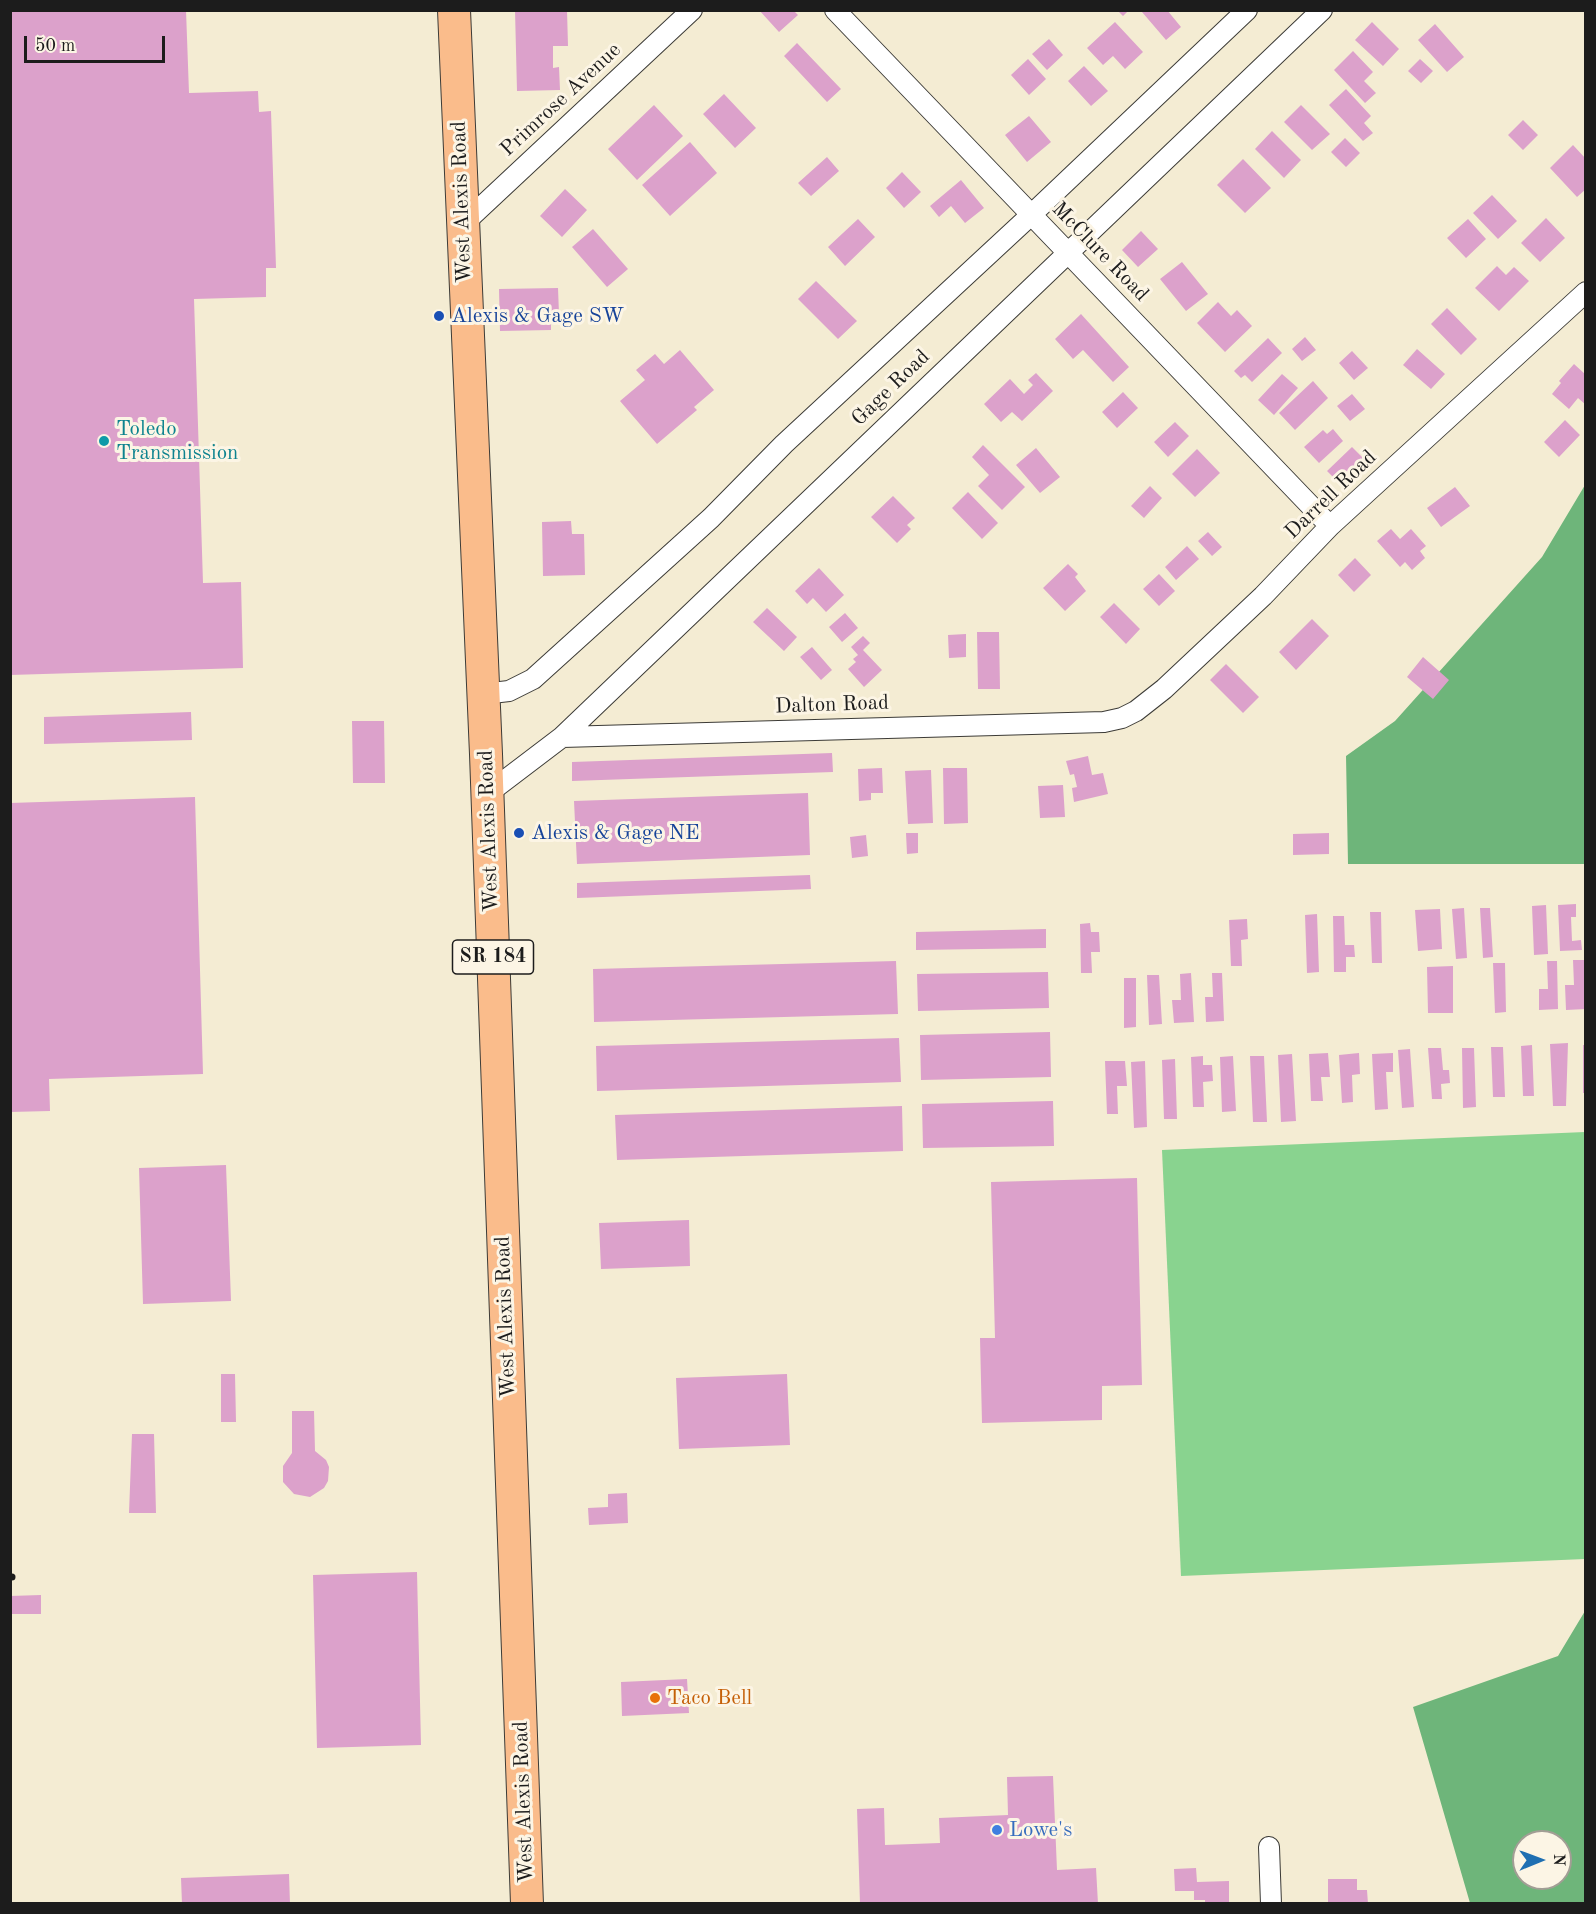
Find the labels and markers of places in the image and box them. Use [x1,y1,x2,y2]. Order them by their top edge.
place label: Alexis & Gage SW [451,303,624,329]
marker: Alexis & Gage SW [432,309,446,323]
place label: Toledo Transmission [116,416,238,466]
marker: Toledo Transmission [97,434,111,448]
place label: Alexis & Gage NE [531,820,699,846]
marker: Alexis & Gage NE [512,826,526,840]
place label: Taco Bell [667,1685,752,1711]
marker: Taco Bell [648,1691,662,1705]
place label: Lowe's [1009,1817,1072,1843]
marker: Lowe's [990,1823,1004,1837]

